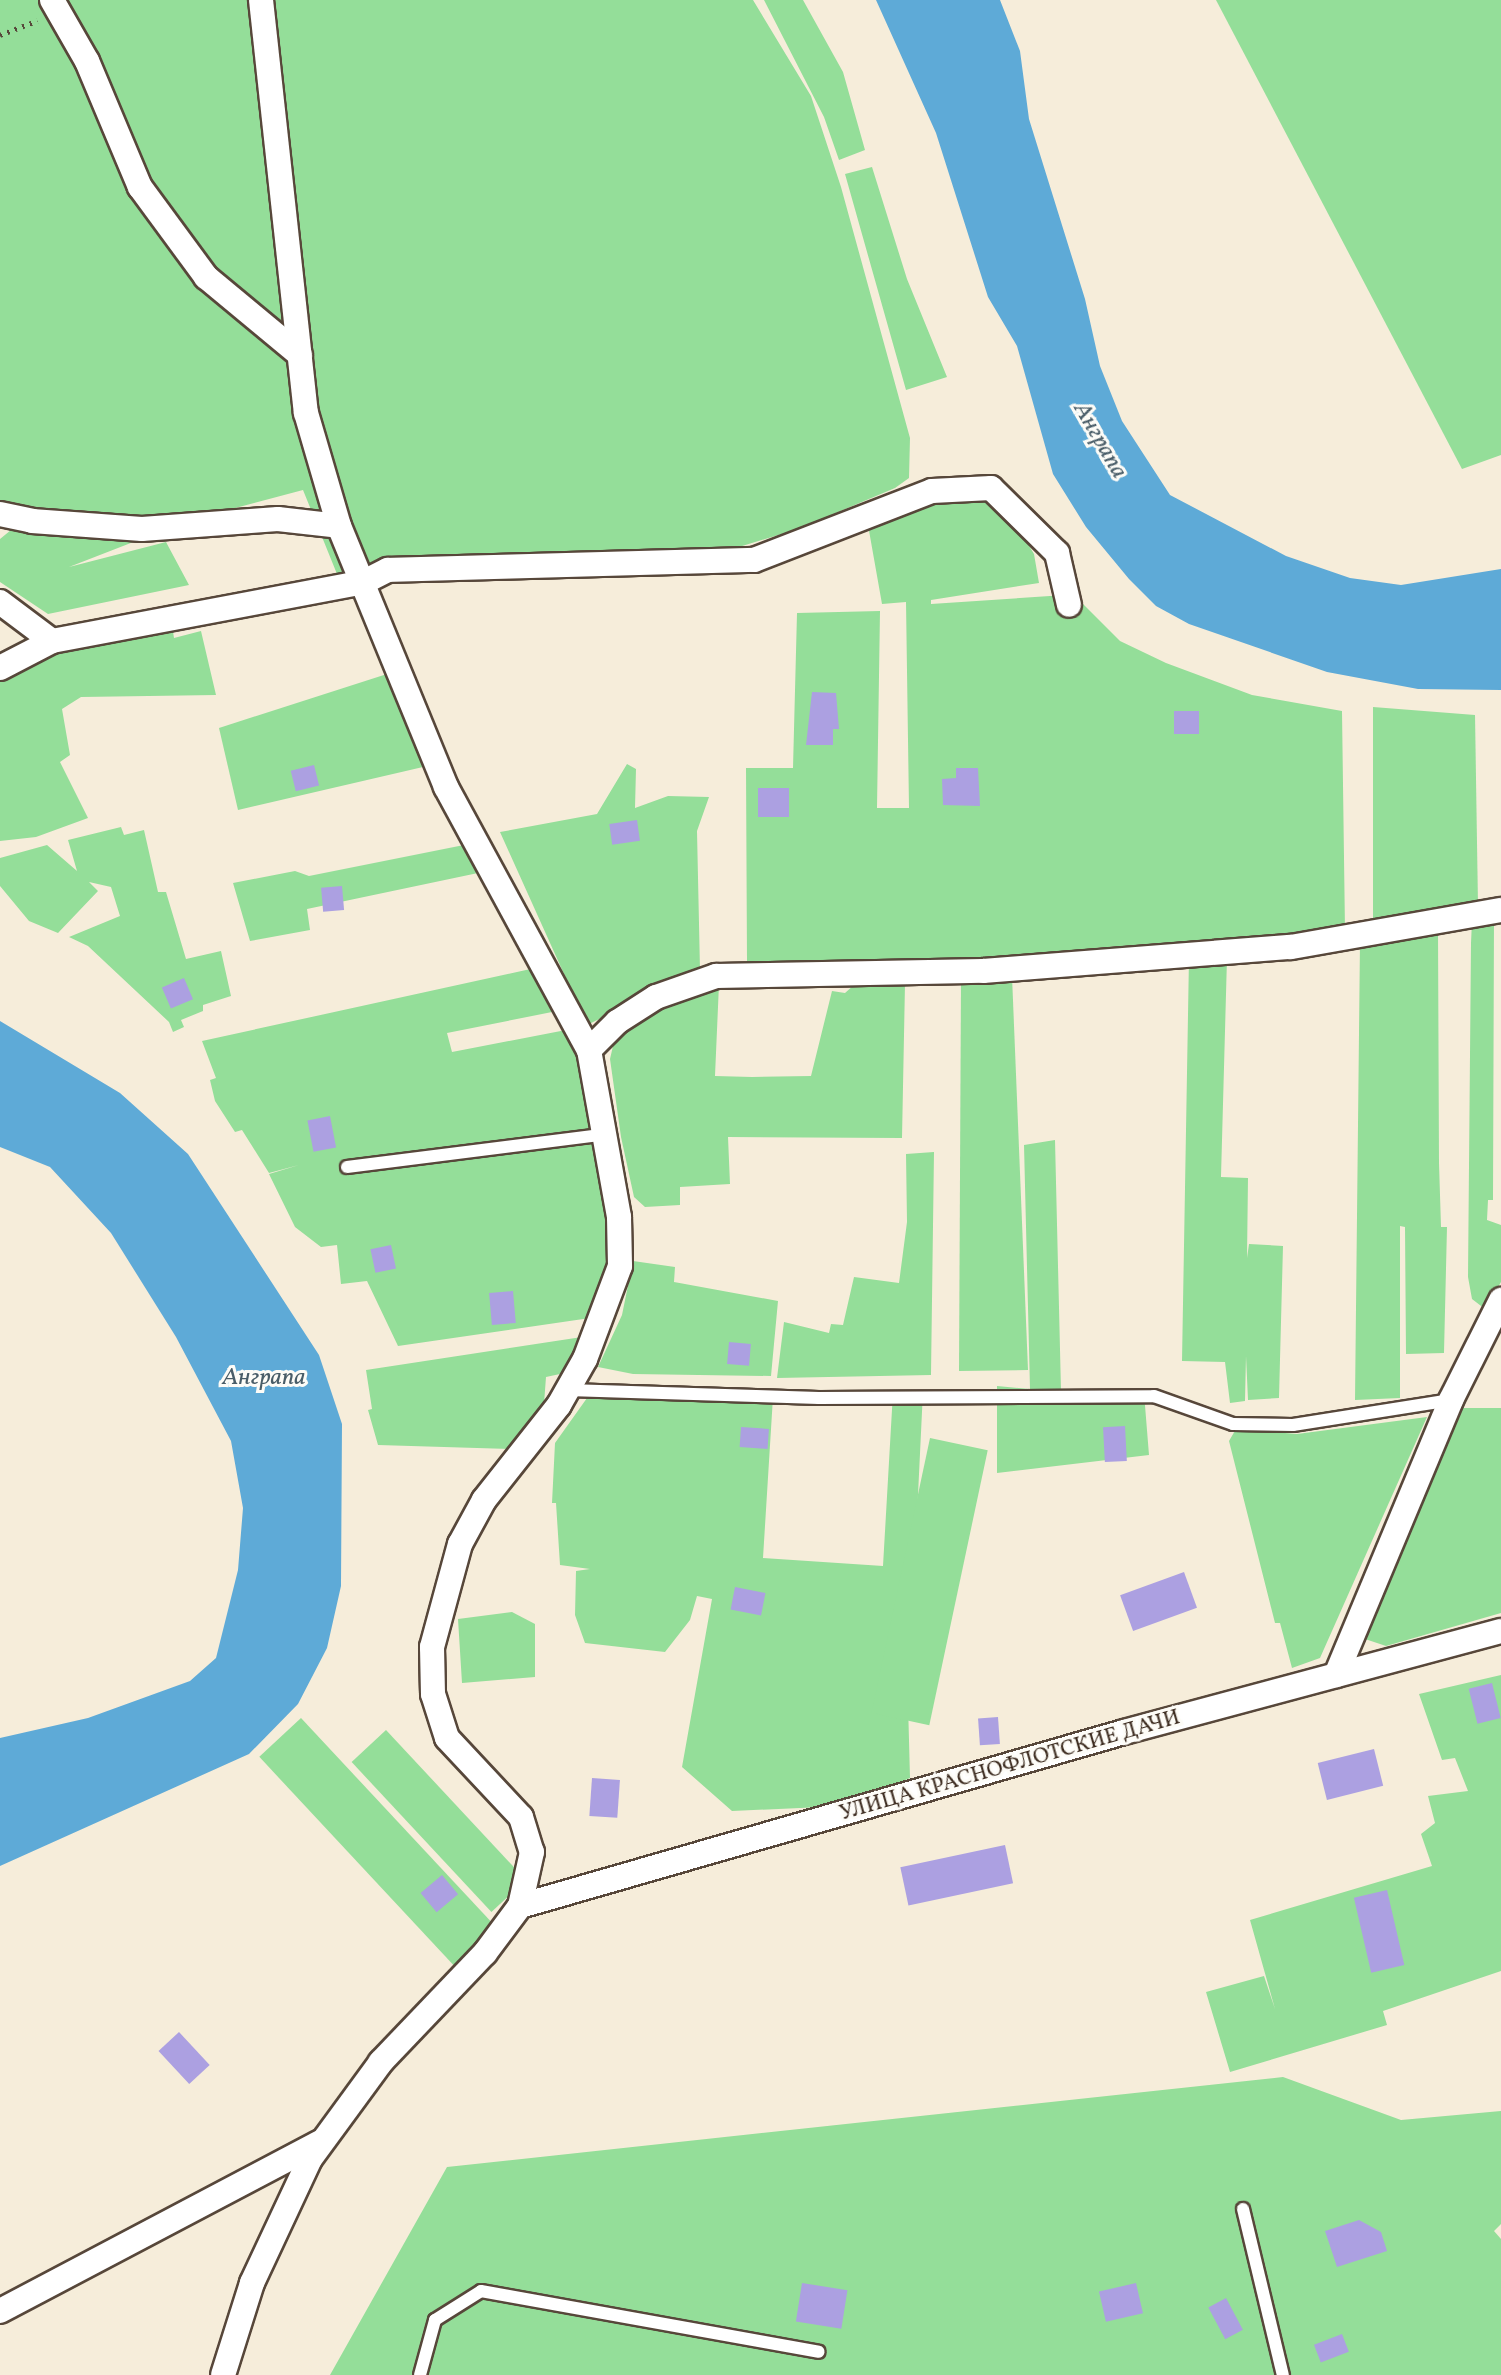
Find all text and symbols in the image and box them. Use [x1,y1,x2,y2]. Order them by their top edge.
water label: Анграпа [1066,398,1132,484]
water label: Анграпа [222,1365,306,1393]
street label: УЛИЦА КРАСНОФЛОТСКИЕ ДАЧИ [837,1705,1183,1827]

